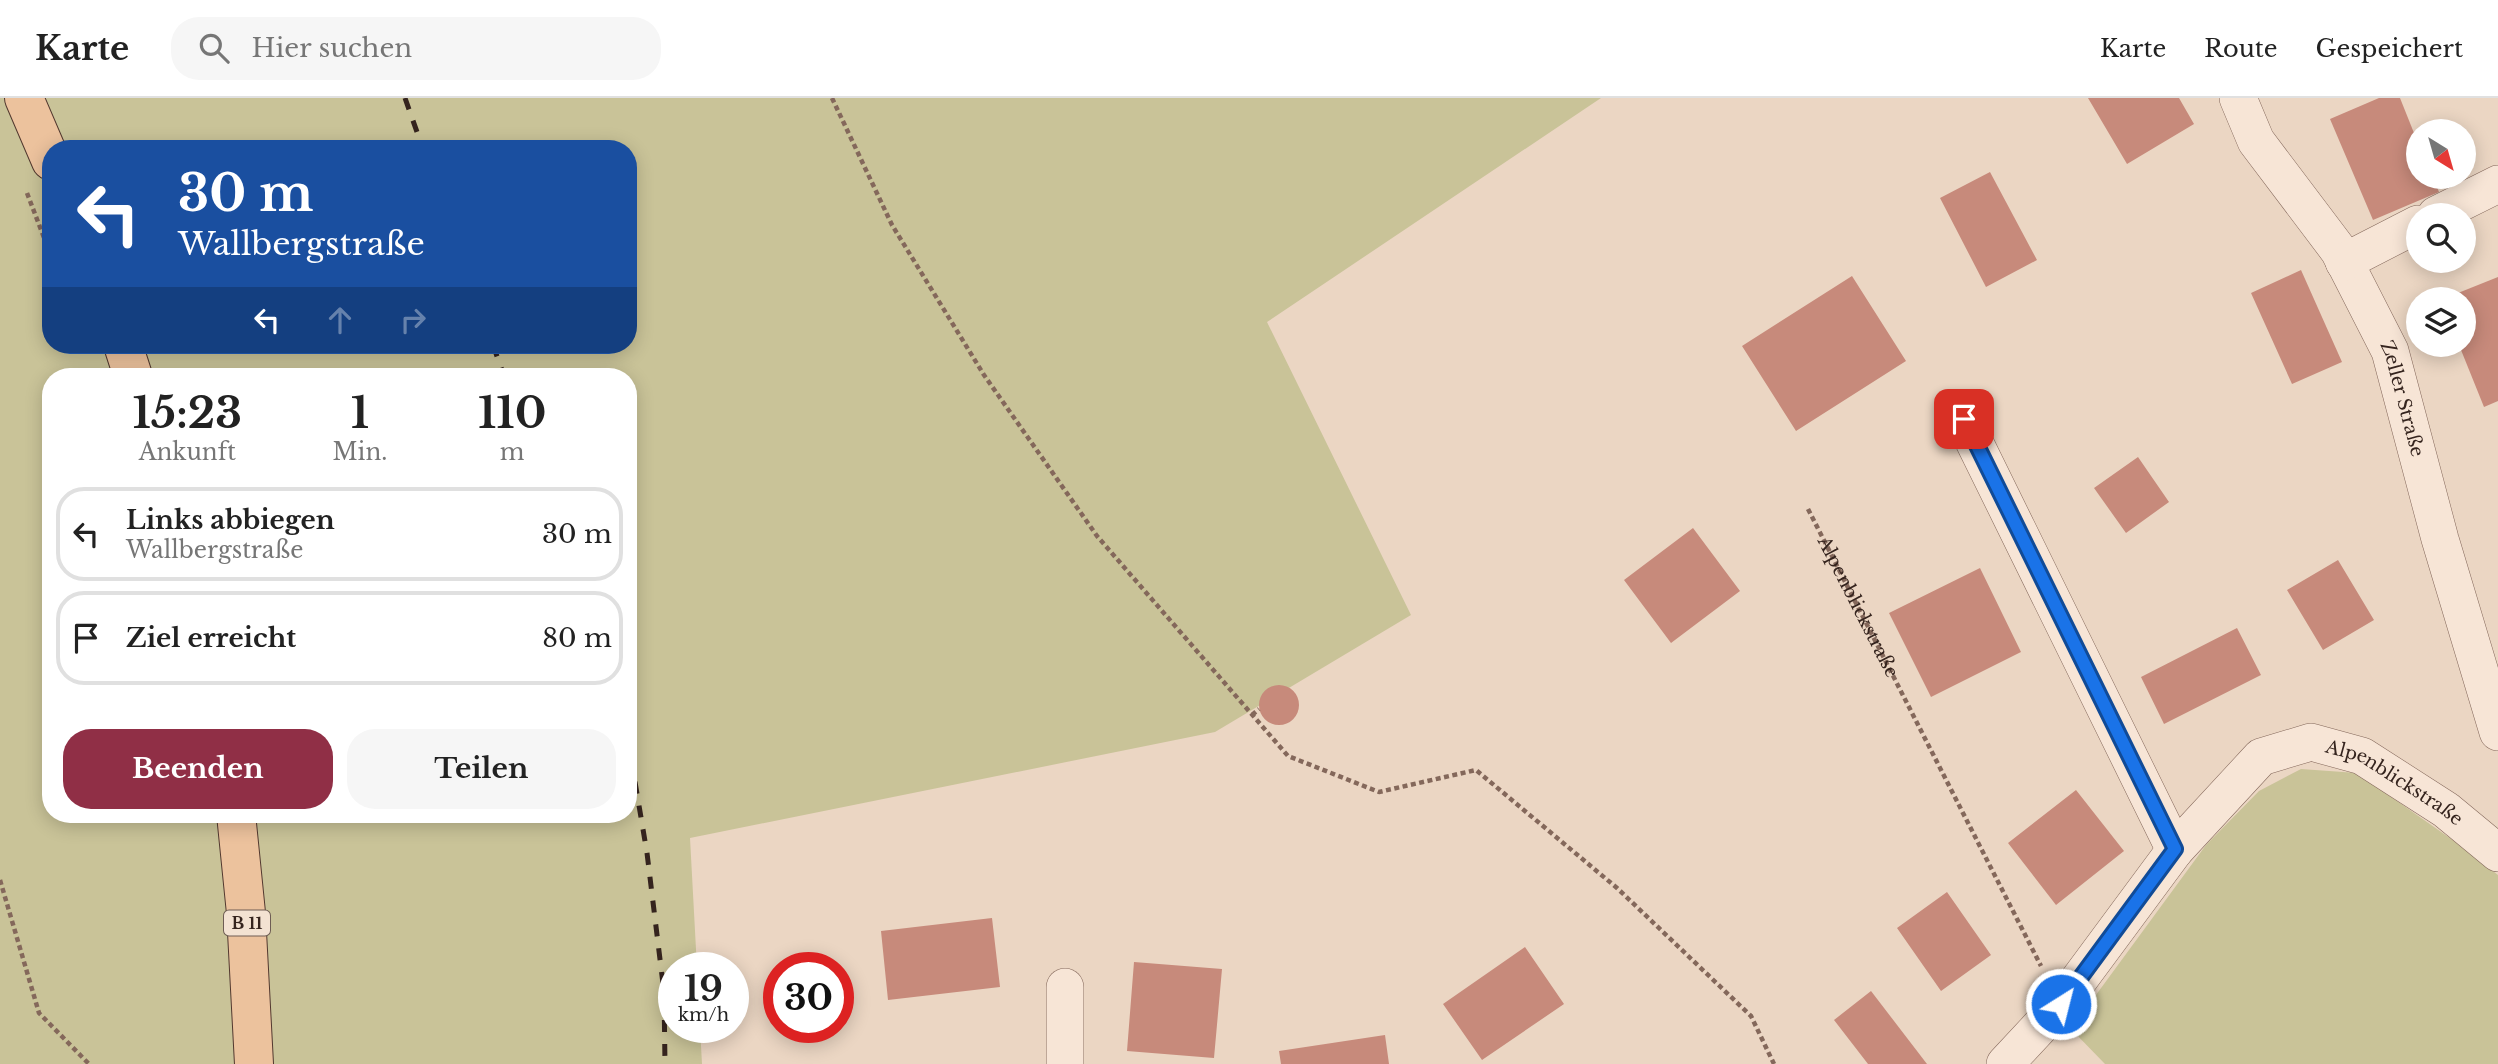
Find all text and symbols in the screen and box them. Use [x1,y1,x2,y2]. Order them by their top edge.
search box [171,17,661,80]
text: Karte [35,28,129,69]
icon: search [195,29,233,67]
text: Hier suchen [251,32,412,64]
text: Karte [2100,34,2166,63]
text: Route [2204,34,2278,63]
text: Gespeichert [2316,34,2463,63]
north arrow [2406,119,2476,189]
map controls [2406,119,2476,357]
text: 30 m [178,163,313,224]
icon: left [63,168,154,259]
button: search [2406,203,2476,273]
text: Wallbergstraße [178,224,425,264]
button: layers [2406,287,2476,357]
icon: left [248,301,286,339]
icon: ahead [321,301,359,339]
icon: right [394,301,432,339]
street label: Zeller Straße [2376,337,2429,459]
text: 15:23 [133,387,242,439]
text: 1 [351,387,369,439]
text: 110 [478,387,546,439]
pin [1934,389,1994,449]
icon: arrive [1945,400,1983,438]
text: Ankunft [139,438,236,466]
text: Min. [333,438,387,466]
text: m [500,438,525,466]
text: Links abbiegen [126,504,335,536]
icon: left [67,515,105,553]
text: 30 m [542,518,612,550]
street label: Alpenblickstraße [1812,532,1903,681]
text: Wallbergstraße [126,536,303,564]
icon: arrive [67,619,105,657]
text: Ziel erreicht [126,622,296,654]
text: 80 m [542,622,612,654]
button: Beenden [63,729,333,809]
button: Teilen [347,729,616,809]
street label: Alpenblickstraße [2322,735,2467,830]
road number: B 11 [224,910,270,936]
speed limit sign: 30 [763,952,854,1043]
text: 19 [684,967,723,1010]
position arrow [2024,967,2098,1041]
text: km/h [678,1004,729,1026]

